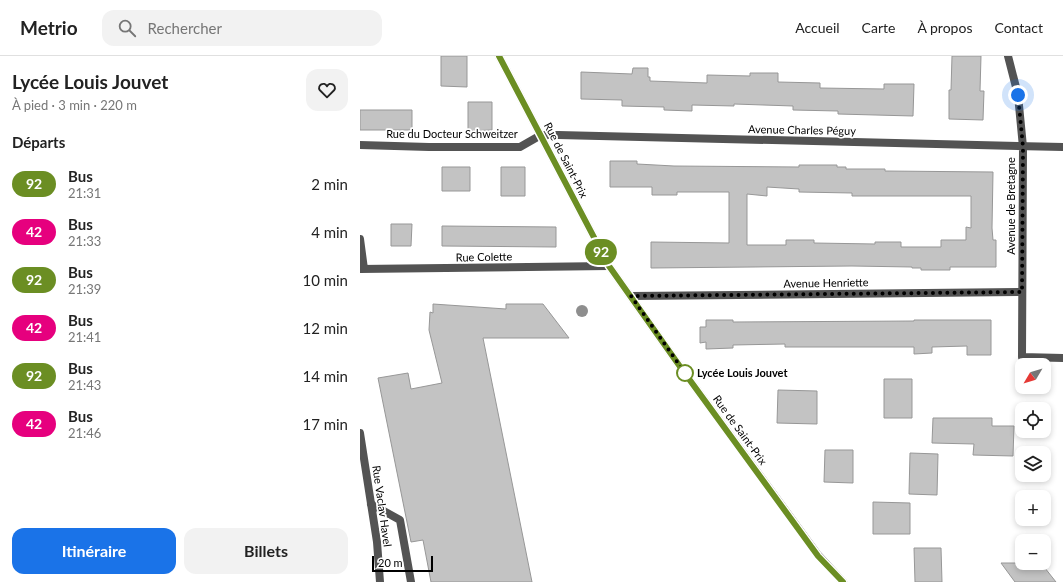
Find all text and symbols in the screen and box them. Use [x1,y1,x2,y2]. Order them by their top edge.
search box [102,10,382,46]
text: Metrio [20,16,78,39]
icon: search [116,17,138,39]
text: Rechercher [148,19,222,37]
text: Accueil [795,19,840,36]
text: Carte [862,19,895,36]
text: À propos [917,19,972,36]
text: Contact [994,19,1043,36]
button: heart [306,69,348,111]
text: Lycée Louis Jouvet [12,70,168,93]
your location [1008,85,1028,105]
text: À pied · 3 min · 220 m [12,97,137,113]
street label: Rue de Saint-Prix [542,120,591,200]
street label: Avenue Charles Péguy [748,122,856,137]
street label: Rue du Docteur Schweitzer [386,127,518,140]
text: Départs [12,133,65,151]
street label: Avenue de Bretagne [1004,157,1017,255]
text: Bus [68,167,93,185]
text: 92 [26,175,42,192]
text: 2 min [311,175,348,193]
text: 21:31 [68,185,101,201]
text: Bus [68,215,93,233]
text: 42 [26,223,42,240]
text: 4 min [311,223,348,241]
text: 21:33 [68,233,101,249]
line badge: 92 [583,239,619,265]
text: 92 [593,243,609,260]
street label: Rue Colette [456,250,513,263]
text: Bus [68,263,93,281]
text: 92 [26,271,42,288]
text: 10 min [302,271,348,289]
street label: Avenue Henriette [783,275,869,290]
text: 21:39 [68,281,101,297]
text: Bus [68,311,93,329]
text: 42 [26,319,42,336]
text: 12 min [302,319,348,337]
text: 21:41 [68,329,101,345]
north arrow [1015,358,1051,394]
map controls [1015,358,1051,570]
text: Bus [68,359,93,377]
marker: Lycée Louis Jouvet [676,364,694,382]
place label: Lycée Louis Jouvet [697,366,788,379]
text: 92 [26,367,42,384]
text: 14 min [302,367,348,385]
text: 21:43 [68,377,101,393]
street label: Rue de Saint-Prix [711,392,770,467]
button: locate [1015,402,1051,438]
text: Bus [68,407,93,425]
text: 42 [26,415,42,432]
text: 17 min [302,415,348,433]
text: 21:46 [68,425,101,441]
button: layers [1015,446,1051,482]
street label: Rue Vaclav Havel [370,464,395,547]
button: + [1015,490,1051,526]
button: Itinéraire [12,528,176,574]
button: Billets [184,528,348,574]
button: − [1015,534,1051,570]
scale bar [372,554,433,573]
text: 20 m [378,556,403,569]

